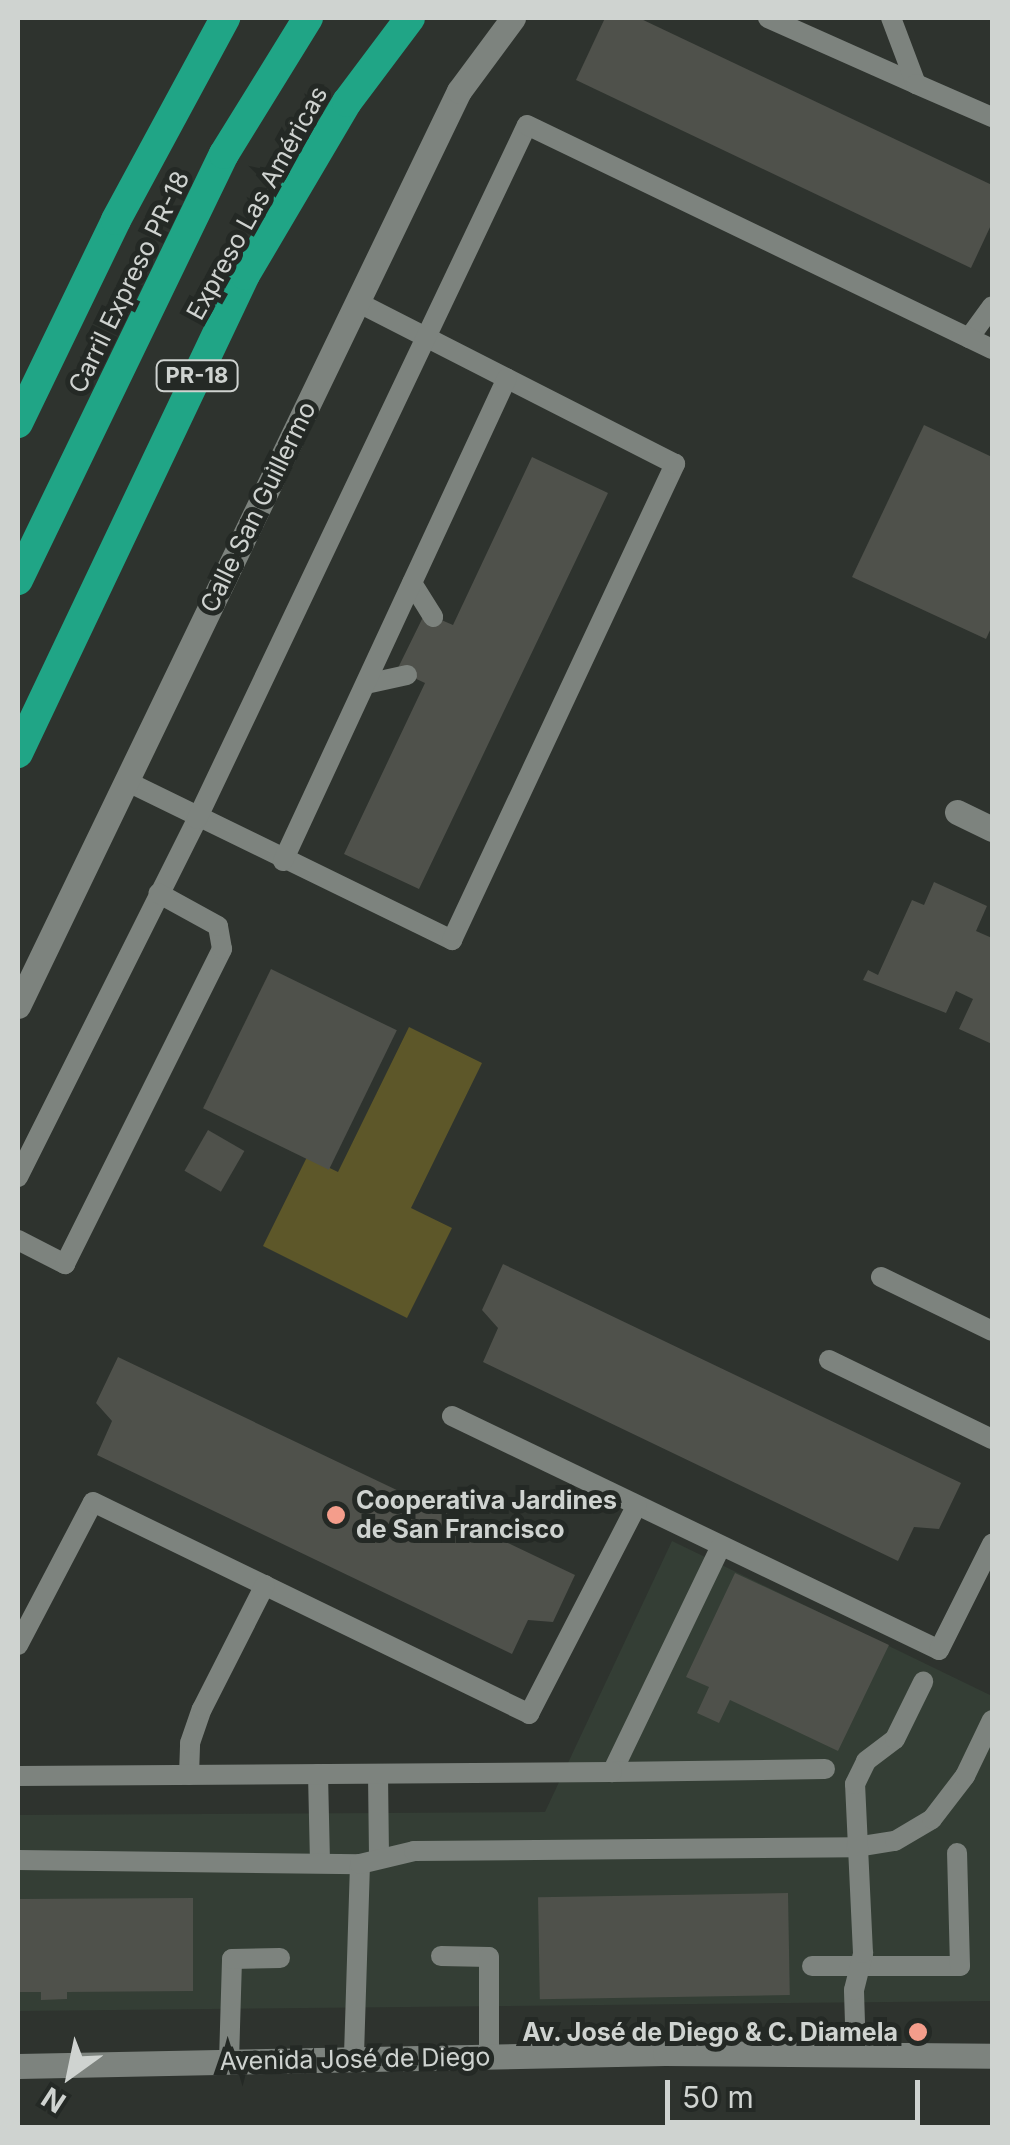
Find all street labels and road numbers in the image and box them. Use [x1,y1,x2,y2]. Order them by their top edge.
street label: Expreso Las Américas [180,81,334,325]
street label: Carril Expreso PR-18 [62,166,196,398]
road number: PR-18 [154,359,240,393]
street label: Calle San Guillermo [194,397,322,617]
street label: Avenida José de Diego [219,2042,491,2076]

